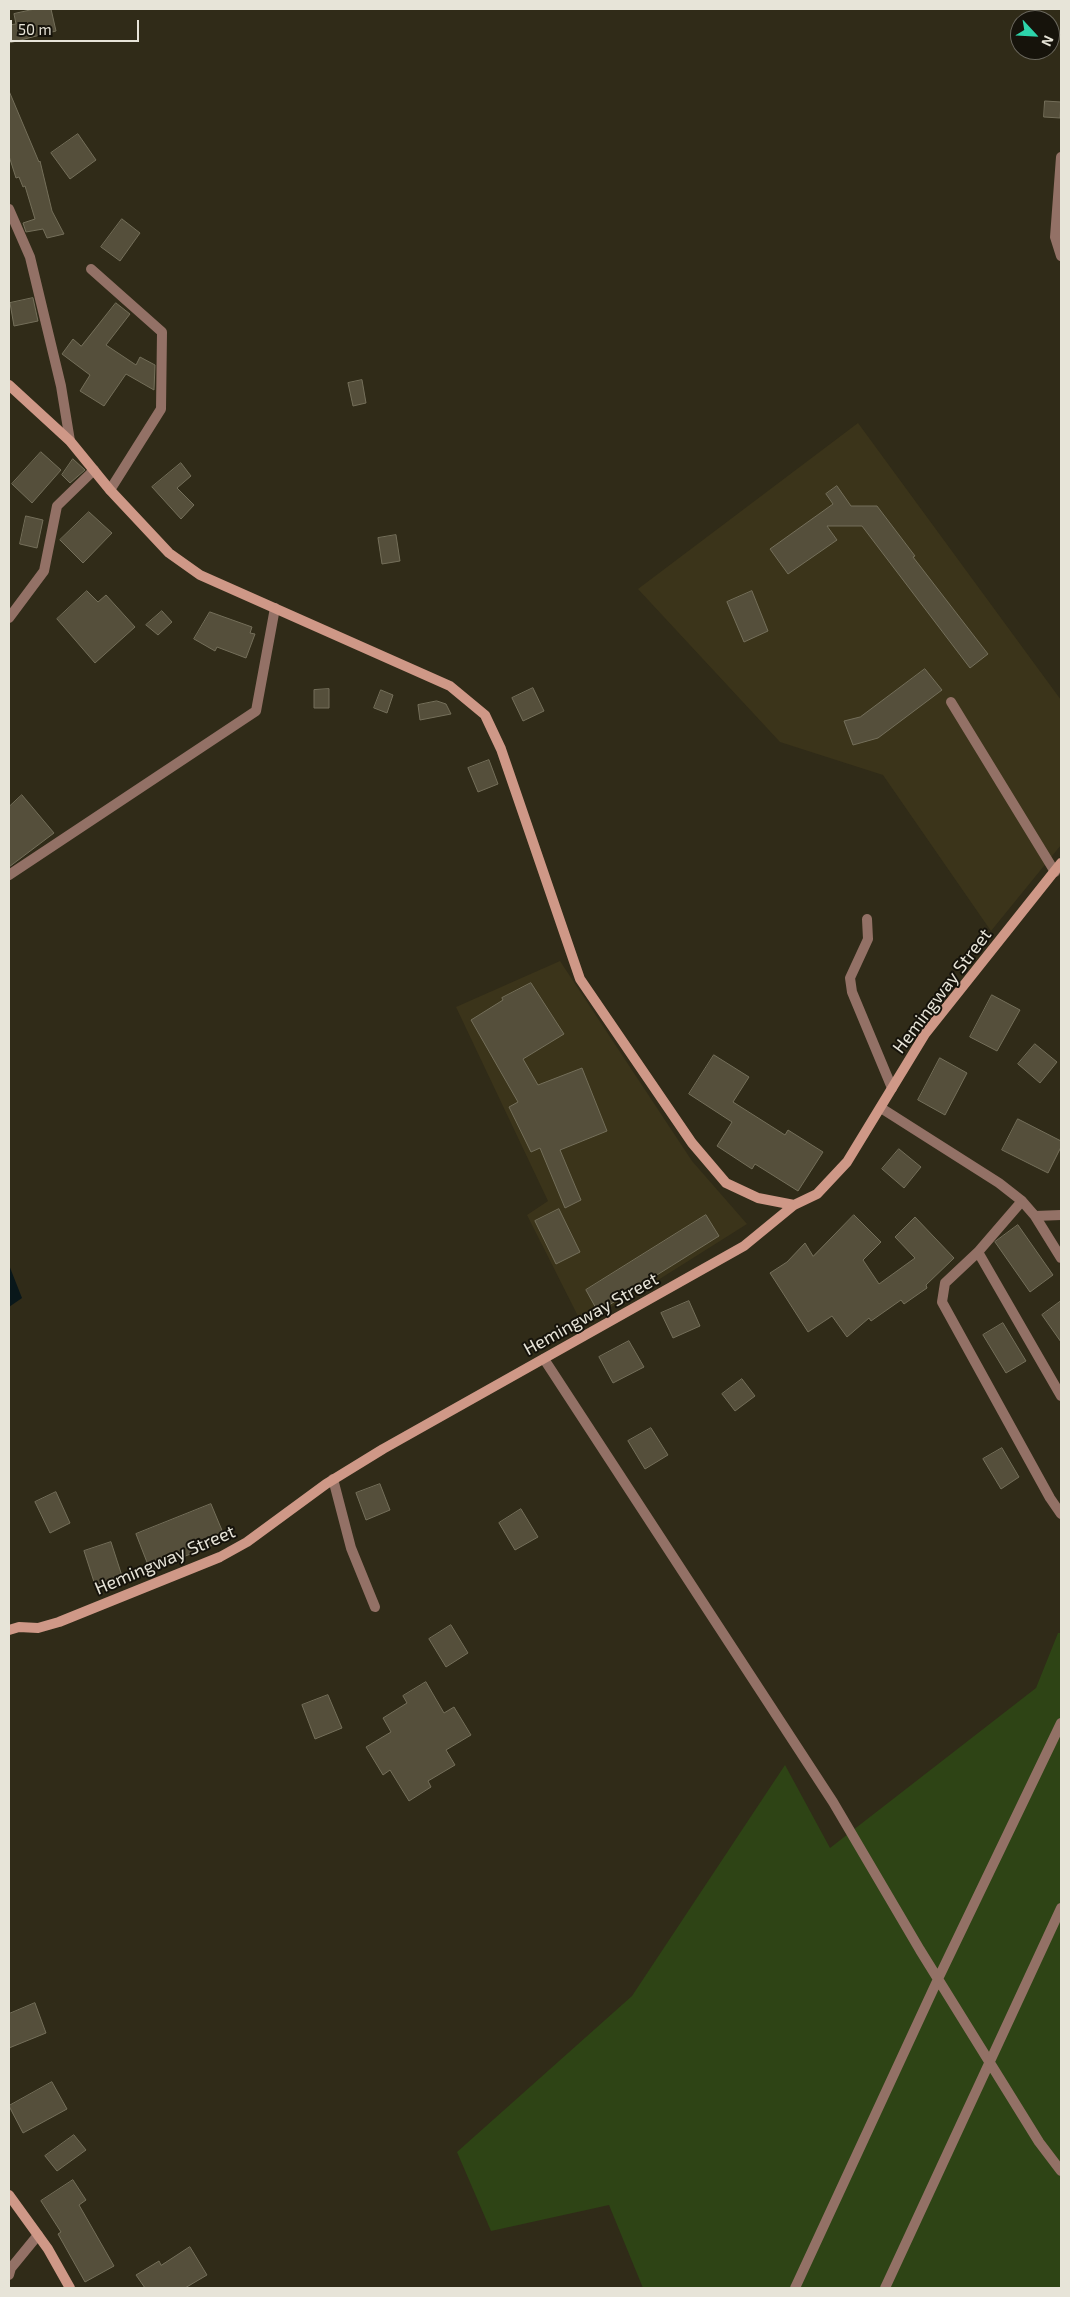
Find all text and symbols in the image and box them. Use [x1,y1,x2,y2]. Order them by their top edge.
scale bar [12,10,141,42]
north arrow [1010,10,1060,60]
text: 50 m [18,20,52,38]
text: N [1038,33,1058,49]
street label: Hemingway Street [888,924,996,1058]
street label: Hemingway Street [520,1268,662,1360]
street label: Hemingway Street [91,1521,239,1599]

